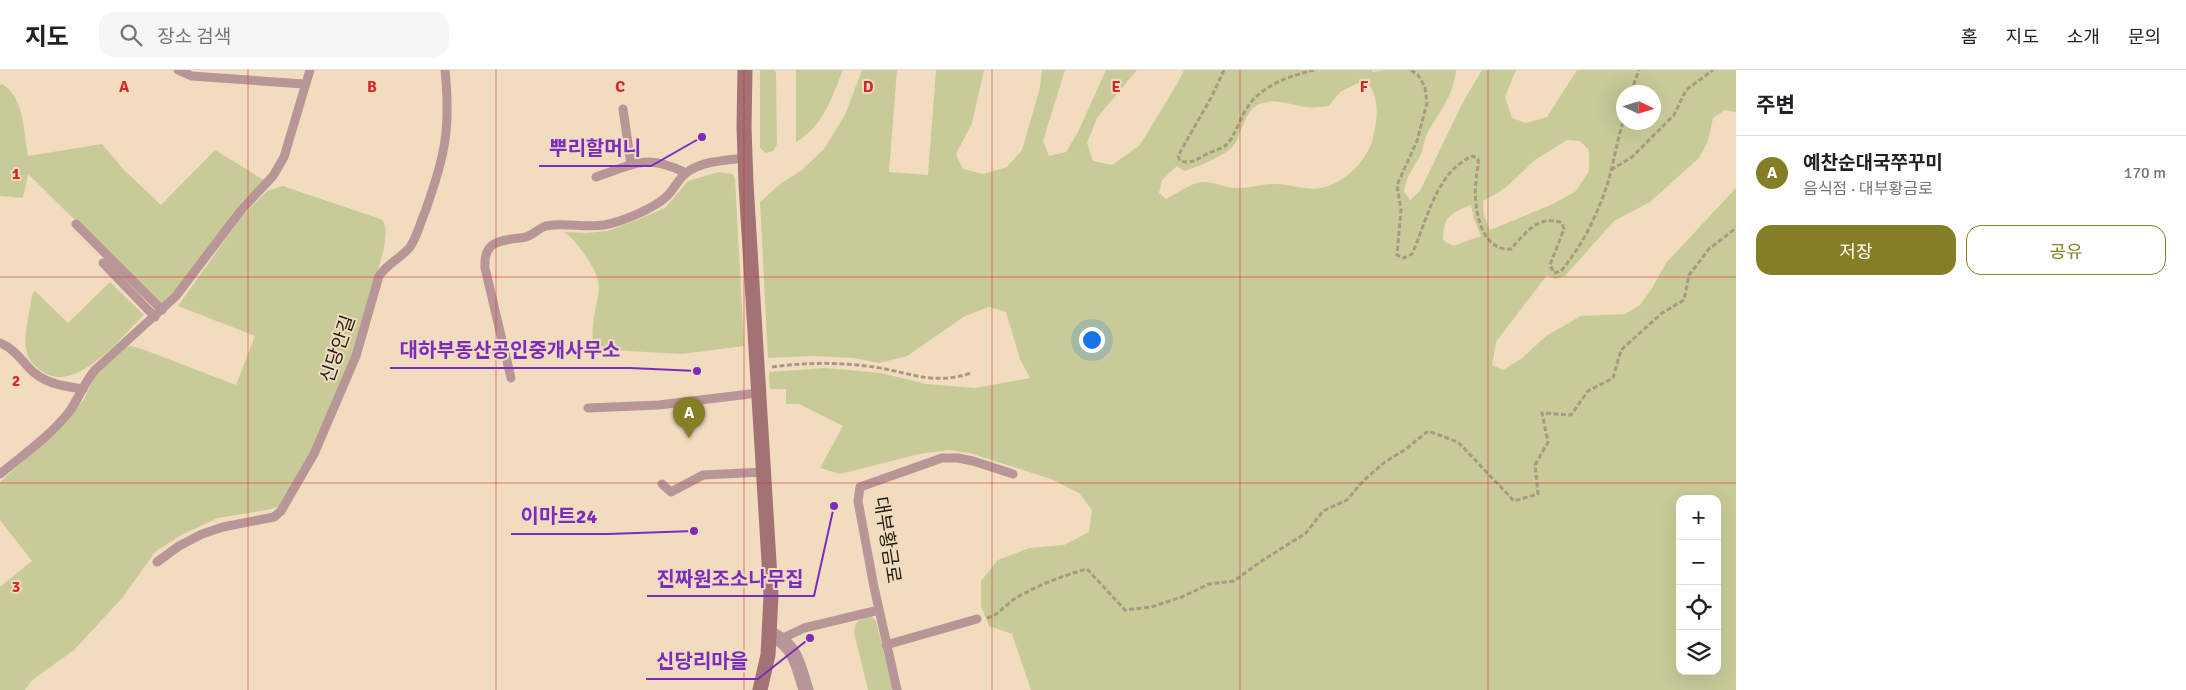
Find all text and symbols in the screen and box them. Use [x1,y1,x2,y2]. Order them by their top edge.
search box [99,12,449,57]
icon: search [117,21,145,49]
text: 지도 [25,22,69,52]
text: 장소 검색 [157,25,231,49]
text: 홈 [1961,26,1978,48]
text: 지도 [2006,26,2039,48]
text: 소개 [2067,26,2100,48]
text: 문의 [2128,26,2161,48]
text: A [119,77,130,97]
text: B [367,77,377,97]
text: C [615,77,625,97]
text: D [863,77,874,97]
text: E [1111,77,1121,97]
text: F [1360,77,1369,97]
north arrow [1616,85,1661,130]
text: 주변 [1756,92,1795,118]
callout: 뿌리할머니 [539,131,651,166]
text: 뿌리할머니 [549,136,641,161]
text: 예찬순대국쭈꾸미 [1803,151,1943,175]
text: A [1767,163,1777,183]
text: 170 m [2124,163,2166,183]
text: 1 [12,164,21,184]
text: 음식점 · 대부황금로 [1803,179,1933,199]
button: 저장 [1756,225,1956,275]
button: 공유 [1966,225,2166,275]
street label: 신당안길 [315,312,361,386]
your location [1079,327,1105,353]
callout: 대하부동산공인중개사무소 [390,333,630,368]
text: 대하부동산공인중개사무소 [400,338,620,363]
text: 2 [12,371,20,391]
pin: A [673,397,705,438]
street label: 대부황금로 [868,495,906,585]
map controls [1676,495,1721,675]
button: + [1676,495,1721,540]
callout: 이마트24 [511,499,608,534]
text: 이마트24 [521,504,598,529]
button: − [1676,540,1721,585]
callout: 진짜원조소나무집 [647,561,814,596]
text: 진짜원조소나무집 [656,567,804,592]
text: 3 [12,577,20,597]
button: locate [1676,585,1721,630]
button: layers [1676,630,1721,675]
callout: 신당리마을 [646,644,758,679]
text: 신당리마을 [656,649,748,674]

